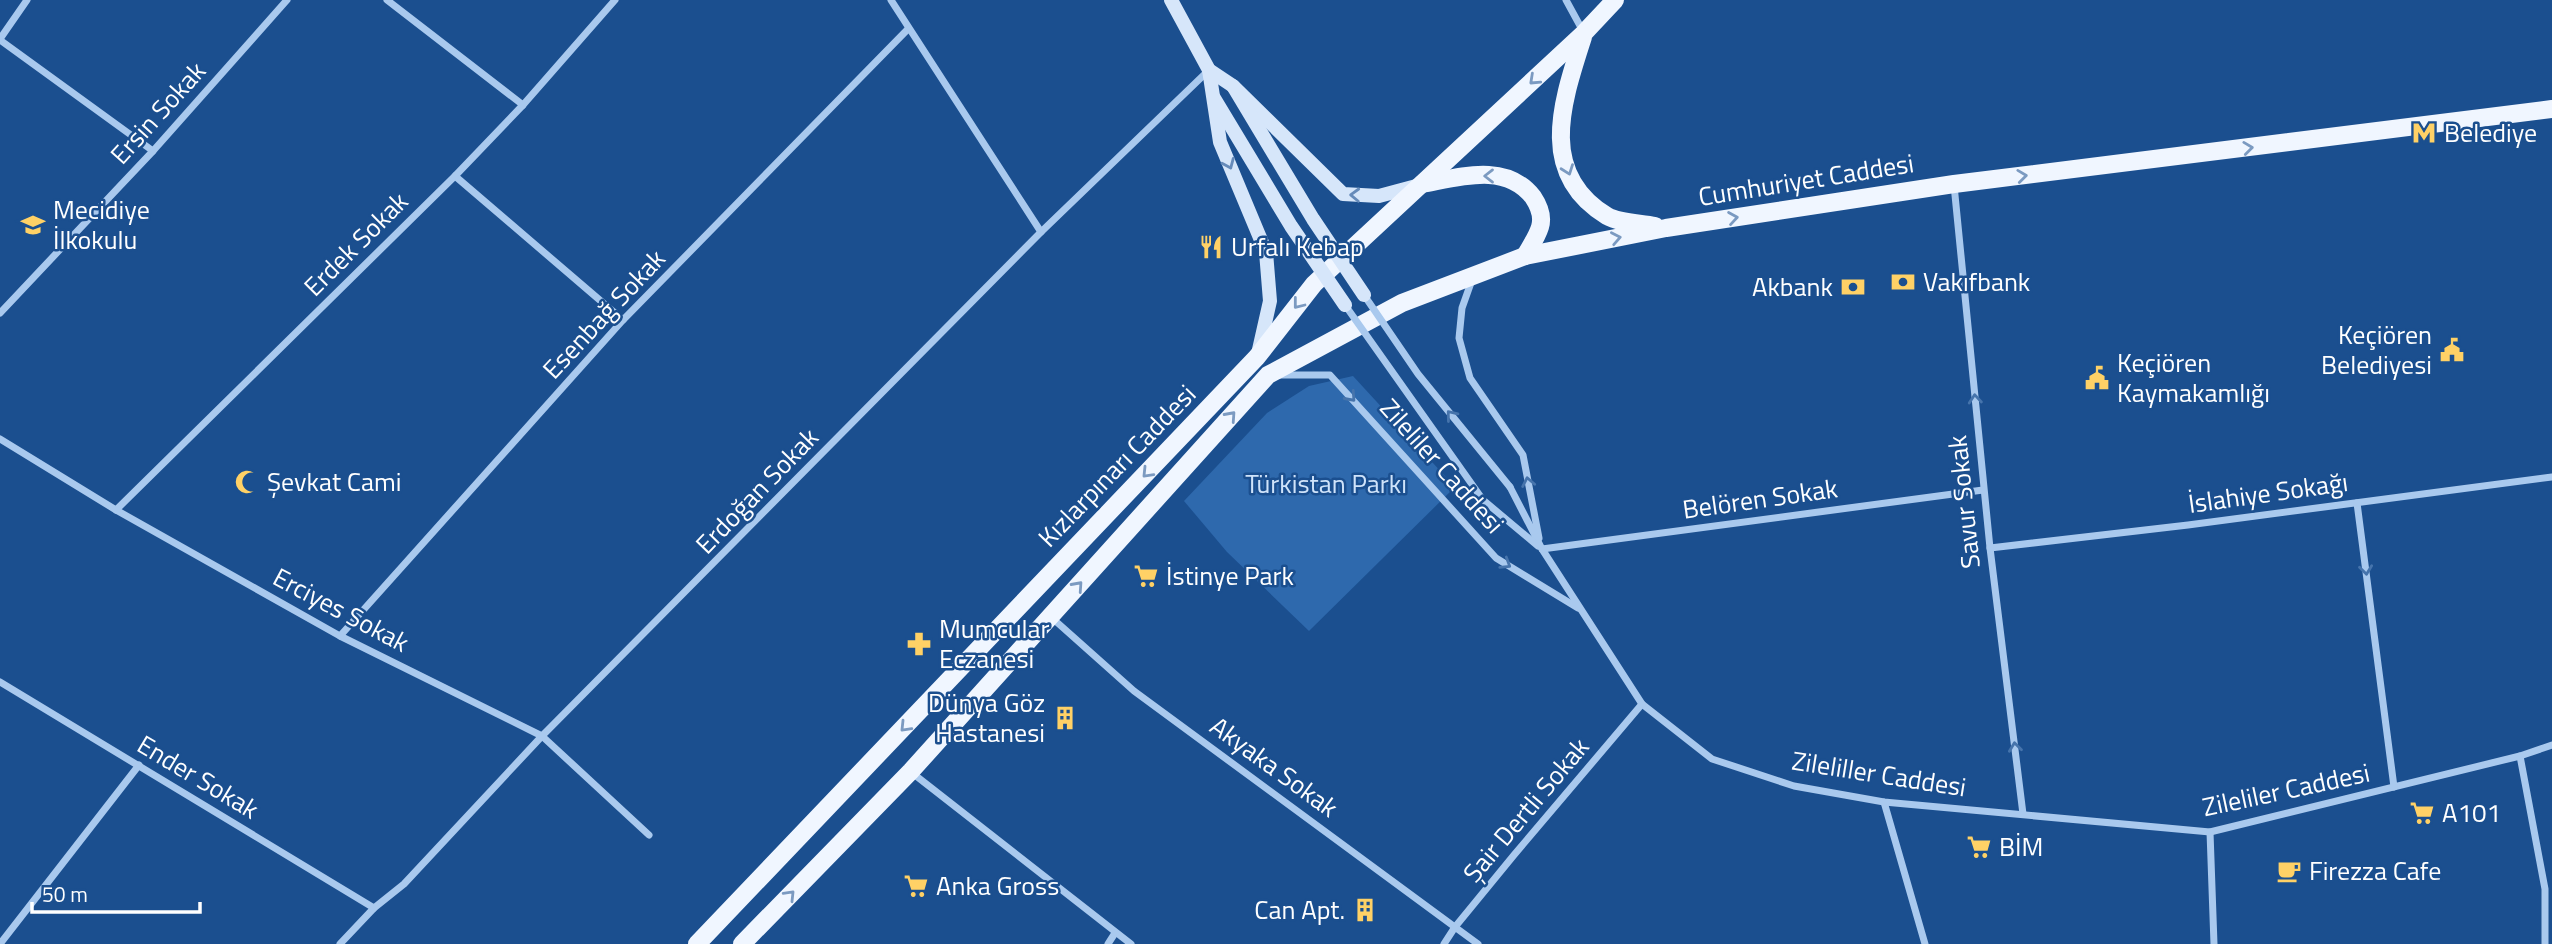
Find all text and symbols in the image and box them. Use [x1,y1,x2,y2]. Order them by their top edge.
street label: Ersin Sokak [101,53,214,173]
one-way arrow [1529,72,1542,84]
place label: Belediye [2444,113,2537,152]
metro station icon: Belediye [2410,119,2438,147]
one-way arrow [2242,140,2253,155]
street label: Cumhuriyet Caddesi [1695,143,1916,216]
one-way arrow [1221,157,1235,170]
one-way arrow [1560,164,1574,176]
one-way arrow [1483,168,1494,183]
one-way arrow [2016,168,2028,183]
street label: Erdek Sokak [295,183,417,305]
one-way arrow [1350,187,1361,202]
place label: Mecidiye İlkokulu [53,190,150,259]
school or university icon: Mecidiye İlkokulu [19,211,47,239]
one-way arrow [1727,211,1739,226]
place label: Urfalı Kebap [1231,227,1364,266]
one-way arrow [1610,231,1622,246]
restaurant icon: Urfalı Kebap [1197,233,1225,261]
street label: Esenbağ Sokak [533,240,674,387]
place label: Vakıfbank [1923,262,2030,301]
place label: Akbank [1752,267,1833,306]
bank icon: Vakıfbank [1889,268,1917,296]
bank icon: Akbank [1839,273,1867,301]
one-way arrow [1294,297,1307,309]
place label: Keçiören Belediyesi [2321,315,2432,384]
public building icon: Keçiören Belediyesi [2438,336,2466,364]
place label: Keçiören Kaymakamlığı [2117,343,2270,412]
public building icon: Keçiören Kaymakamlığı [2083,364,2111,392]
street label: Kızlarpınarı Caddesi [1029,376,1205,556]
one-way arrow [1343,389,1355,402]
street label: Zileliler Caddesi [1371,389,1514,542]
one-way arrow [1967,393,1982,405]
one-way arrow [1222,411,1235,424]
one-way arrow [1447,411,1460,423]
street label: Erdoğan Sokak [686,419,827,563]
street label: Savur Sokak [1937,434,1990,571]
place label: Şevkat Cami [267,462,401,501]
street label: İslahiye Sokağı [2186,462,2350,523]
park label: Türkistan Parkı [1245,464,1407,503]
one-way arrow [1142,465,1155,478]
mosque icon: Şevkat Cami [233,468,261,496]
street label: Belören Sokak [1680,468,1840,529]
one-way arrow [1522,476,1537,488]
one-way arrow [1498,555,1511,568]
place label: İstinye Park [1166,556,1294,595]
street label: Erciyes Sokak [266,557,416,662]
supermarket icon: İstinye Park [1132,562,1160,590]
one-way arrow [2359,564,2374,576]
one-way arrow [1070,581,1083,594]
place label: Mumcular Eczanesi [939,609,1050,678]
pharmacy icon: Mumcular Eczanesi [905,630,933,658]
place label: Dünya Göz Hastanesi [928,683,1045,752]
building icon: Dünya Göz Hastanesi [1051,704,1079,732]
street label: Akyaka Sokak [1202,707,1346,826]
one-way arrow [900,718,913,731]
street label: Ender Sokak [130,725,266,828]
street label: Şair Dertli Sokak [1453,729,1598,891]
street label: Zileliller Caddesi [1789,740,1969,807]
one-way arrow [2007,741,2022,753]
street label: Zileliler Caddesi [2199,753,2373,826]
place label: A101 [2442,793,2501,832]
supermarket icon: A101 [2408,799,2436,827]
place label: BİM [1999,827,2043,866]
supermarket icon: BİM [1965,833,1993,861]
place label: Firezza Cafe [2309,851,2441,890]
cafe icon: Firezza Cafe [2275,857,2303,885]
place label: Anka Gross [936,866,1059,905]
scale bar [32,870,200,914]
supermarket icon: Anka Gross [902,872,930,900]
text: 50 m [42,878,88,910]
one-way arrow [781,890,794,903]
place label: Can Apt. [1254,890,1345,929]
building icon: Can Apt. [1351,896,1379,924]

